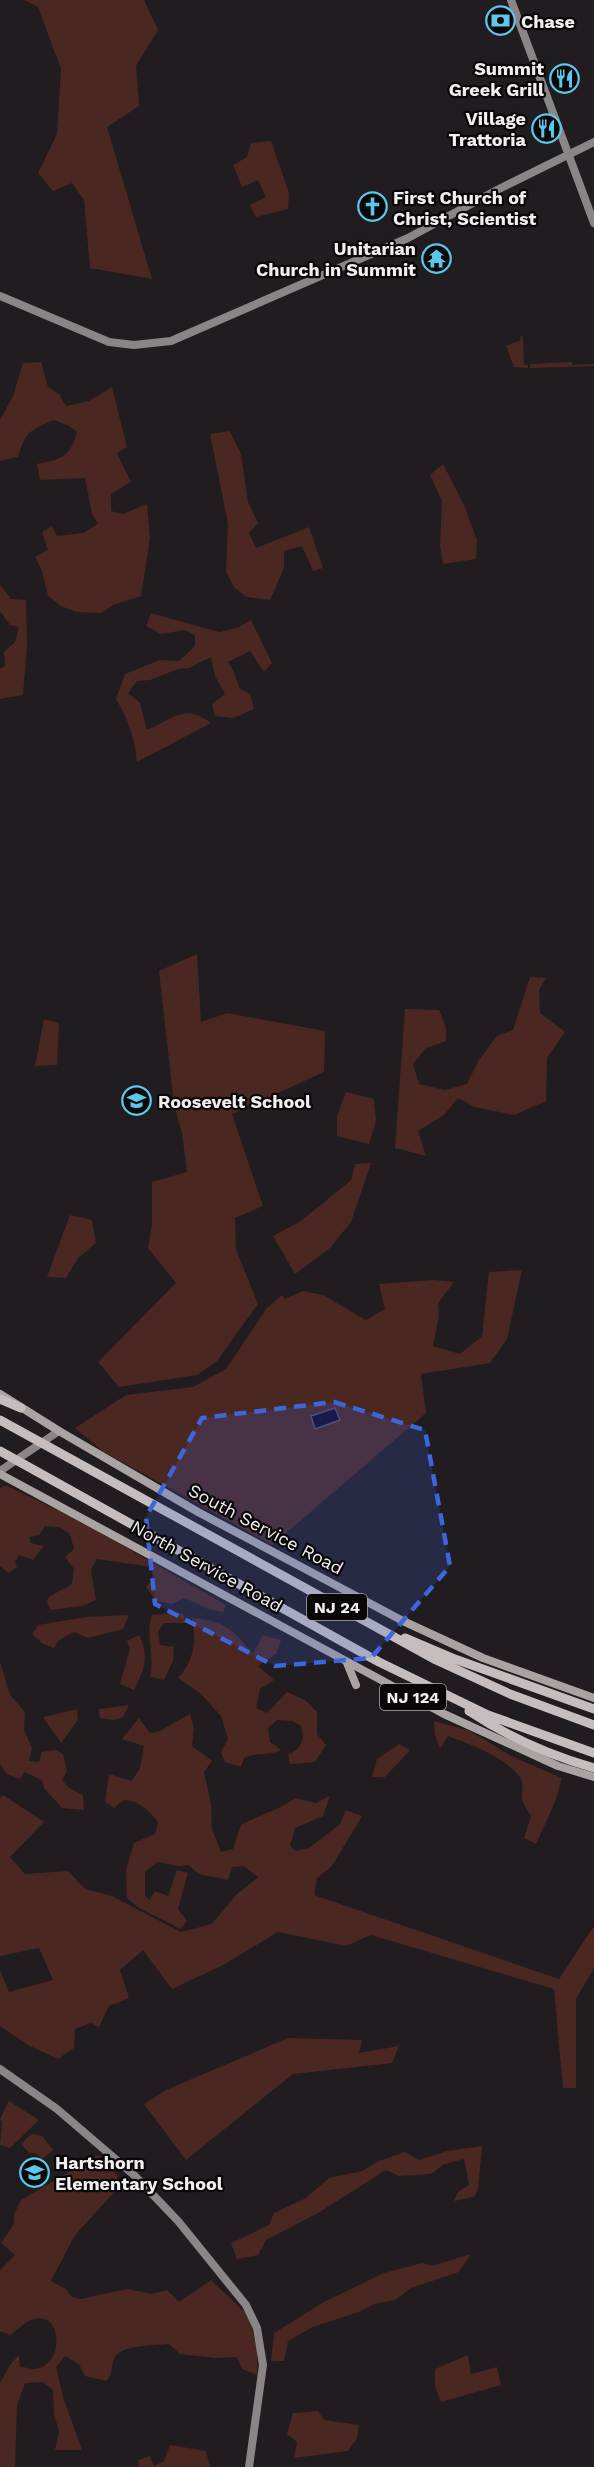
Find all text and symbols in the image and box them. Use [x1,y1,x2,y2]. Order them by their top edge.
bank icon: Chase [484,5,516,37]
place label: Chase [521,11,575,32]
place label: Summit Greek Grill [449,58,544,100]
restaurant icon: Summit Greek Grill [549,62,581,94]
place label: Village Trattoria [448,108,527,150]
restaurant icon: Village Trattoria [531,112,563,144]
place label: First Church of Christ, Scientist [393,187,537,229]
church icon: First Church of Christ, Scientist [356,191,388,223]
place label: Unitarian Church in Summit [256,238,416,280]
temple icon: Unitarian Church in Summit [421,242,453,274]
school or university icon: Roosevelt School [121,1085,153,1117]
place label: Roosevelt School [158,1091,311,1112]
street label: South Service Road [185,1479,347,1579]
street label: North Service Road [128,1516,286,1616]
road number: NJ 24 [307,1594,367,1620]
road number: NJ 124 [380,1684,446,1710]
place label: Hartshorn Elementary School [55,2152,223,2194]
school or university icon: Hartshorn Elementary School [18,2156,50,2188]

